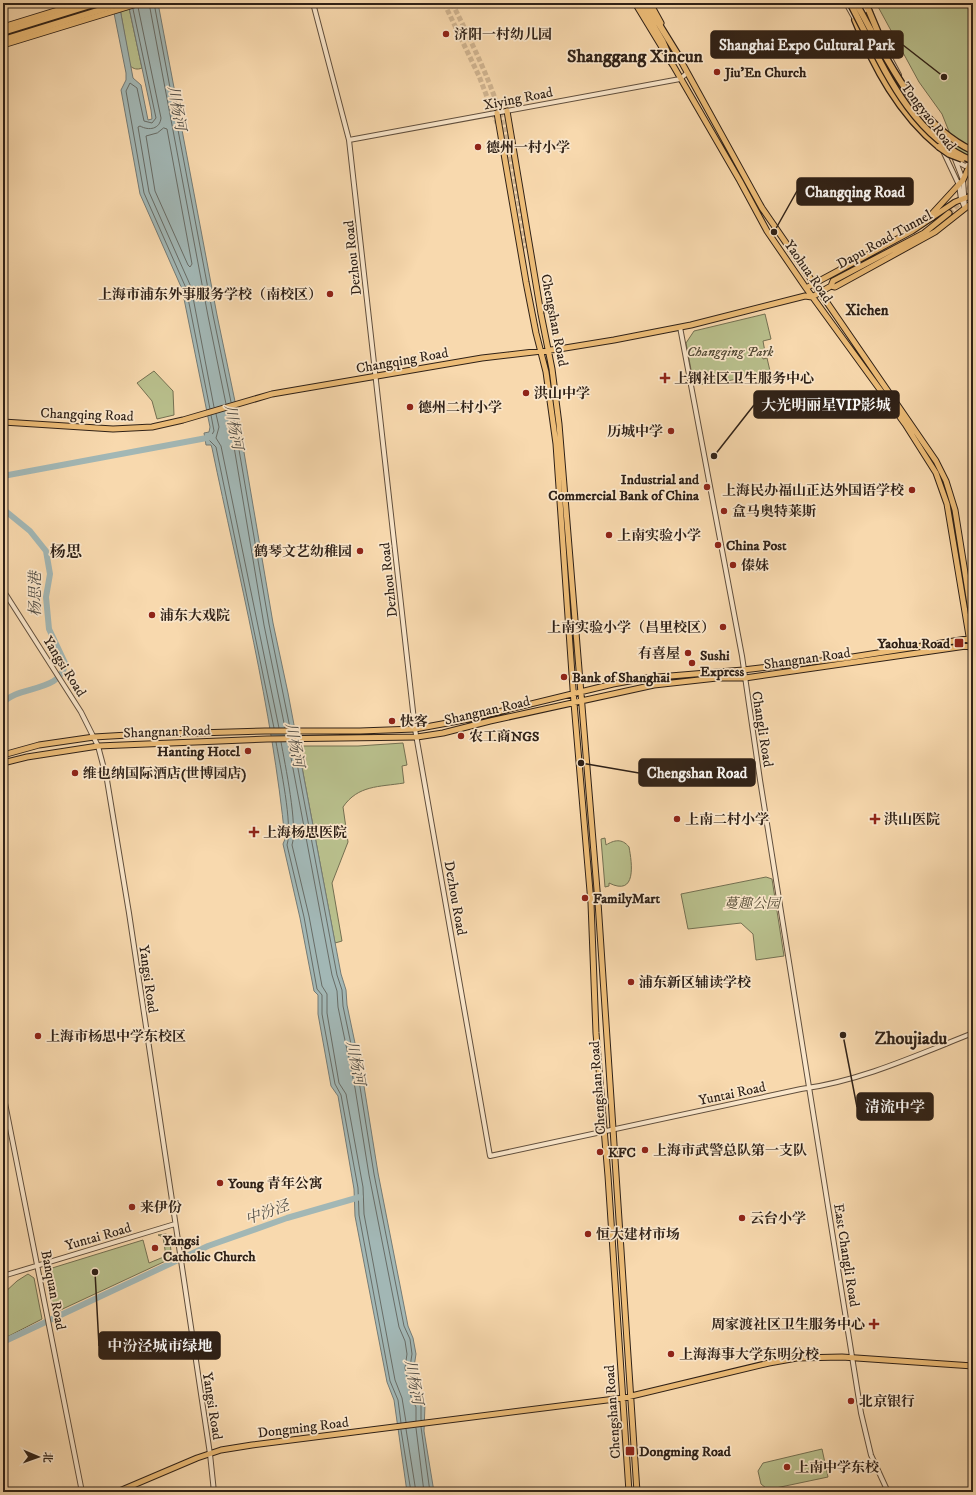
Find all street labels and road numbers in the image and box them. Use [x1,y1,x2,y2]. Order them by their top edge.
street label: Tongyao Road [896,79,960,155]
street label: Xiying Road [482,83,554,115]
street label: Dapu Road Tunnel [834,206,936,273]
street label: Dezhou Road [340,220,366,296]
street label: Yaohua Road [780,237,836,306]
street label: Chengshan Road [536,272,572,368]
street label: Changqing Road [355,344,450,378]
street label: Changqing Road [40,404,134,426]
street label: Dezhou Road [376,542,402,618]
street label: Yangsi Road [38,633,90,700]
street label: Shangnan Road [763,644,852,674]
street label: Changli Road [747,690,777,768]
street label: Shangnan Road [443,692,532,730]
street label: Shangnan Road [123,721,211,743]
street label: Dezhou Road [440,860,470,937]
street label: Yangsi Road [134,944,162,1014]
street label: Chengshan Road [586,1041,610,1135]
street label: Yuntai Road [697,1078,767,1110]
street label: East Changli Road [829,1202,863,1308]
street label: Yuntai Road [63,1219,133,1255]
street label: Banquan Road [36,1249,70,1332]
street label: Chengshan Road [601,1365,625,1459]
street label: Yangsi Road [198,1371,226,1441]
street label: Dongming Road [257,1413,350,1443]

